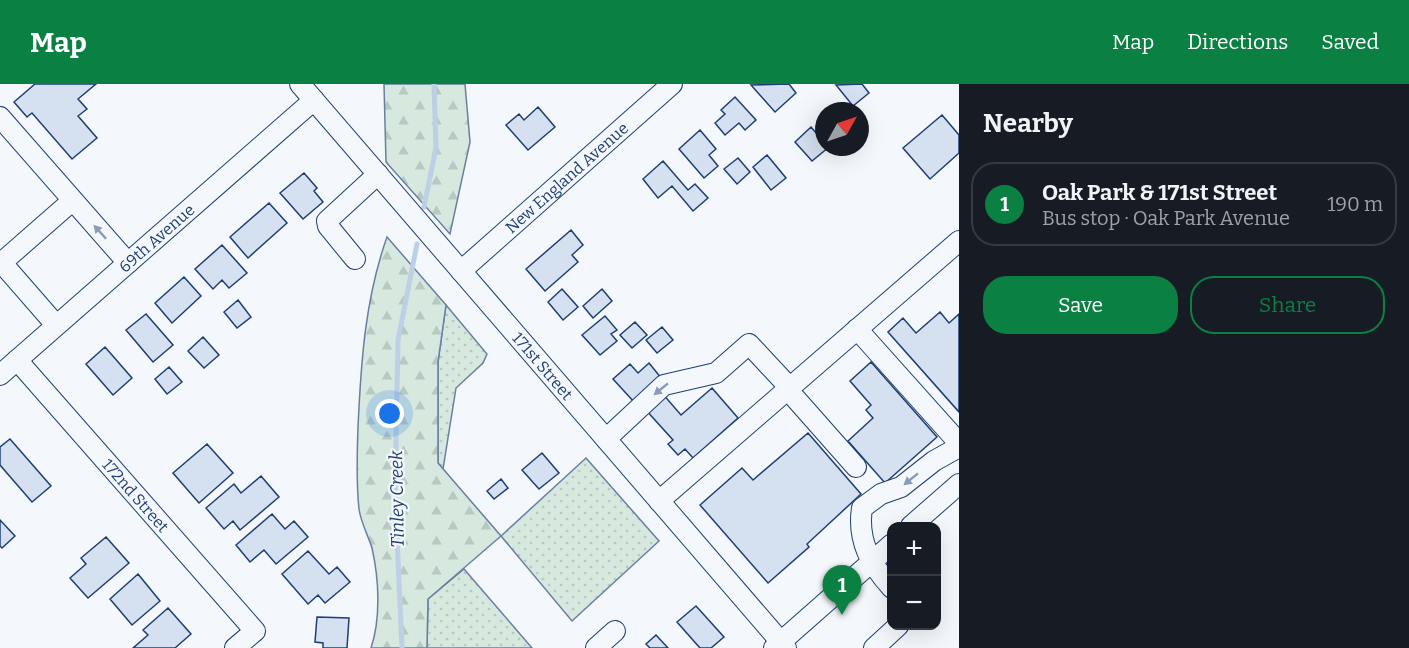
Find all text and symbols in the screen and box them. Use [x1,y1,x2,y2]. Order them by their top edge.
text: Map [30,26,87,59]
text: Map [1112,29,1154,55]
text: Directions [1187,29,1288,55]
text: Saved [1321,29,1379,55]
north arrow [815,102,869,156]
text: Nearby [983,108,1073,139]
street label: New England Avenue [501,118,632,237]
text: Oak Park & 171st Street [1042,179,1277,206]
text: 1 [1000,192,1009,216]
text: 190 m [1327,192,1383,216]
street label: 69th Avenue [115,200,198,276]
text: Bus stop · Oak Park Avenue [1042,206,1290,230]
one-way arrow [94,225,107,240]
button: Save [983,276,1178,334]
button: Share [1190,276,1385,334]
street label: 171st Street [509,328,577,404]
one-way arrow [653,383,668,395]
your location [375,399,404,428]
water label: Tinley Creek [385,450,409,548]
street label: 172nd Street [99,455,173,536]
one-way arrow [903,473,918,485]
map controls [887,522,941,630]
button: + [887,522,941,576]
pin: 1 [822,566,862,615]
button: − [887,576,941,630]

